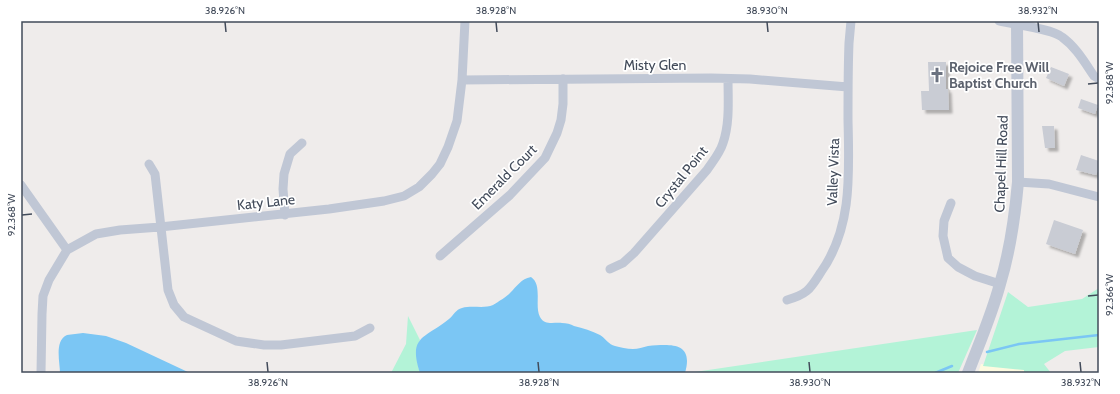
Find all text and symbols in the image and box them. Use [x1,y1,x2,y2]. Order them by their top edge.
text: 38.926°N [205,4,245,17]
text: 38.928°N [476,4,516,17]
text: 38.930°N [746,4,788,17]
text: 38.932°N [1018,4,1058,17]
street label: Misty Glen [624,56,686,74]
place label: Rejoice Free Will Baptist Church [949,58,1049,92]
text: 92.368°W [1103,61,1116,104]
church icon: Rejoice Free Will Baptist Church [928,66,946,84]
street label: Chapel Hill Road [990,115,1012,213]
street label: Valley Vista [823,137,843,206]
street label: Emerald Court [468,140,541,213]
street label: Crystal Point [651,142,712,212]
street label: Katy Lane [236,190,296,214]
text: 92.368°W [5,193,18,236]
text: 92.366°W [1103,273,1116,316]
text: 38.926°N [248,376,288,389]
text: 38.928°N [519,376,559,389]
text: 38.930°N [789,376,831,389]
text: 38.932°N [1061,376,1101,389]

